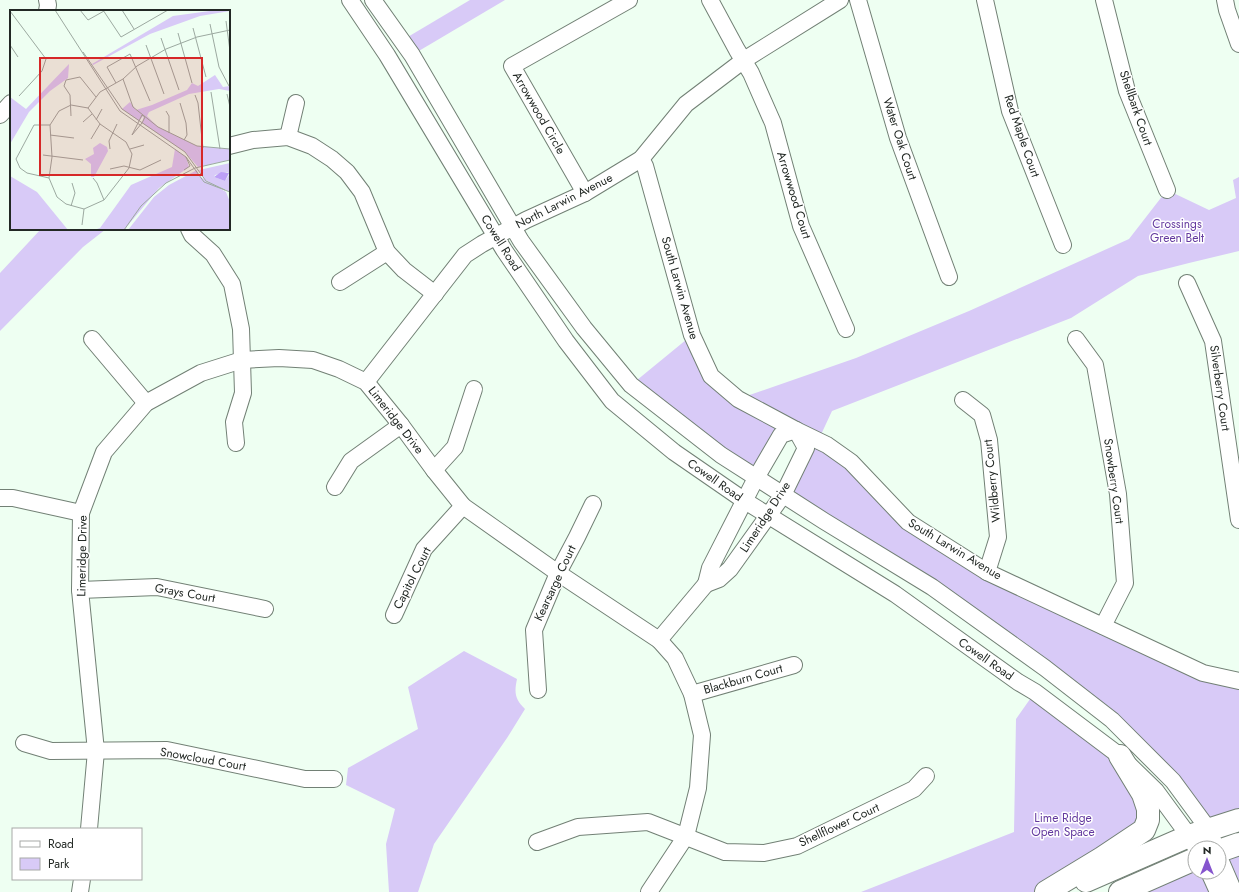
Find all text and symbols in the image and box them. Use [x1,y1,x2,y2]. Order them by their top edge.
inset map [10,10,230,230]
street label: Shellbark Court [1115,68,1157,148]
street label: Arrowwood Circle [508,69,570,157]
street label: Red Maple Court [999,92,1045,180]
street label: Water Oak Court [878,96,922,183]
street label: Arrowwood Court [772,149,816,241]
street label: North Larwin Avenue [512,169,616,233]
street label: Cowell Road [476,211,526,275]
park label: Crossings Green Belt [1150,215,1204,247]
street label: South Larwin Avenue [657,234,703,342]
street label: Silverberry Court [1205,344,1235,432]
street label: Limeridge Drive [364,382,428,458]
street label: Snowberry Court [1099,437,1129,525]
street label: Wildberry Court [979,439,1005,523]
street label: Cowell Road [684,454,746,506]
street label: Limeridge Drive [735,478,795,556]
street label: South Larwin Avenue [905,514,1005,584]
street label: Limeridge Drive [72,515,92,597]
street label: Kearsarge Court [530,542,580,624]
street label: Capitol Court [389,544,435,612]
street label: Grays Court [153,579,217,607]
street label: Cowell Road [955,633,1017,685]
street label: Blackburn Court [701,659,785,699]
street label: Snowcloud Court [159,743,248,775]
street label: Shellflower Court [796,798,882,852]
park label: Lime Ridge Open Space [1031,809,1095,841]
legend [12,828,142,880]
text: Road [48,835,74,853]
north arrow [1187,840,1227,880]
text: N [1203,842,1211,858]
text: Park [48,855,70,873]

